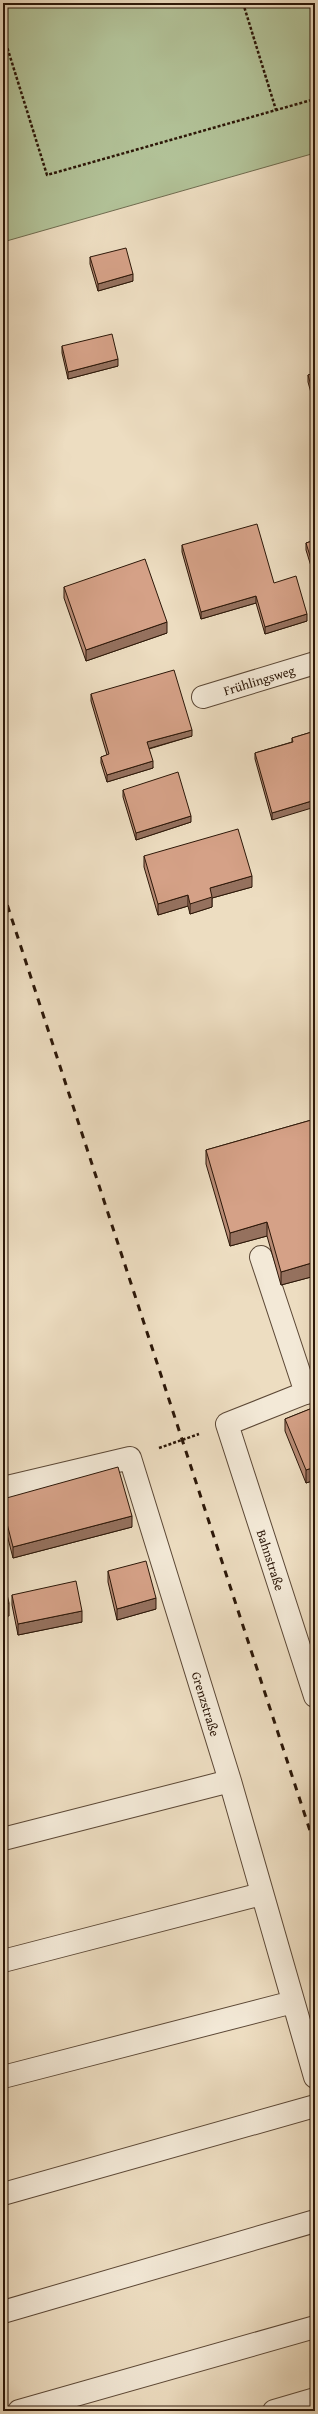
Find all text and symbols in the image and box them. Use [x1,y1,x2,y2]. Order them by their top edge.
street label: Frühlingsweg [221,660,298,700]
street label: Bahnstraße [252,1527,289,1593]
street label: Grenzstraße [187,1669,224,1739]

